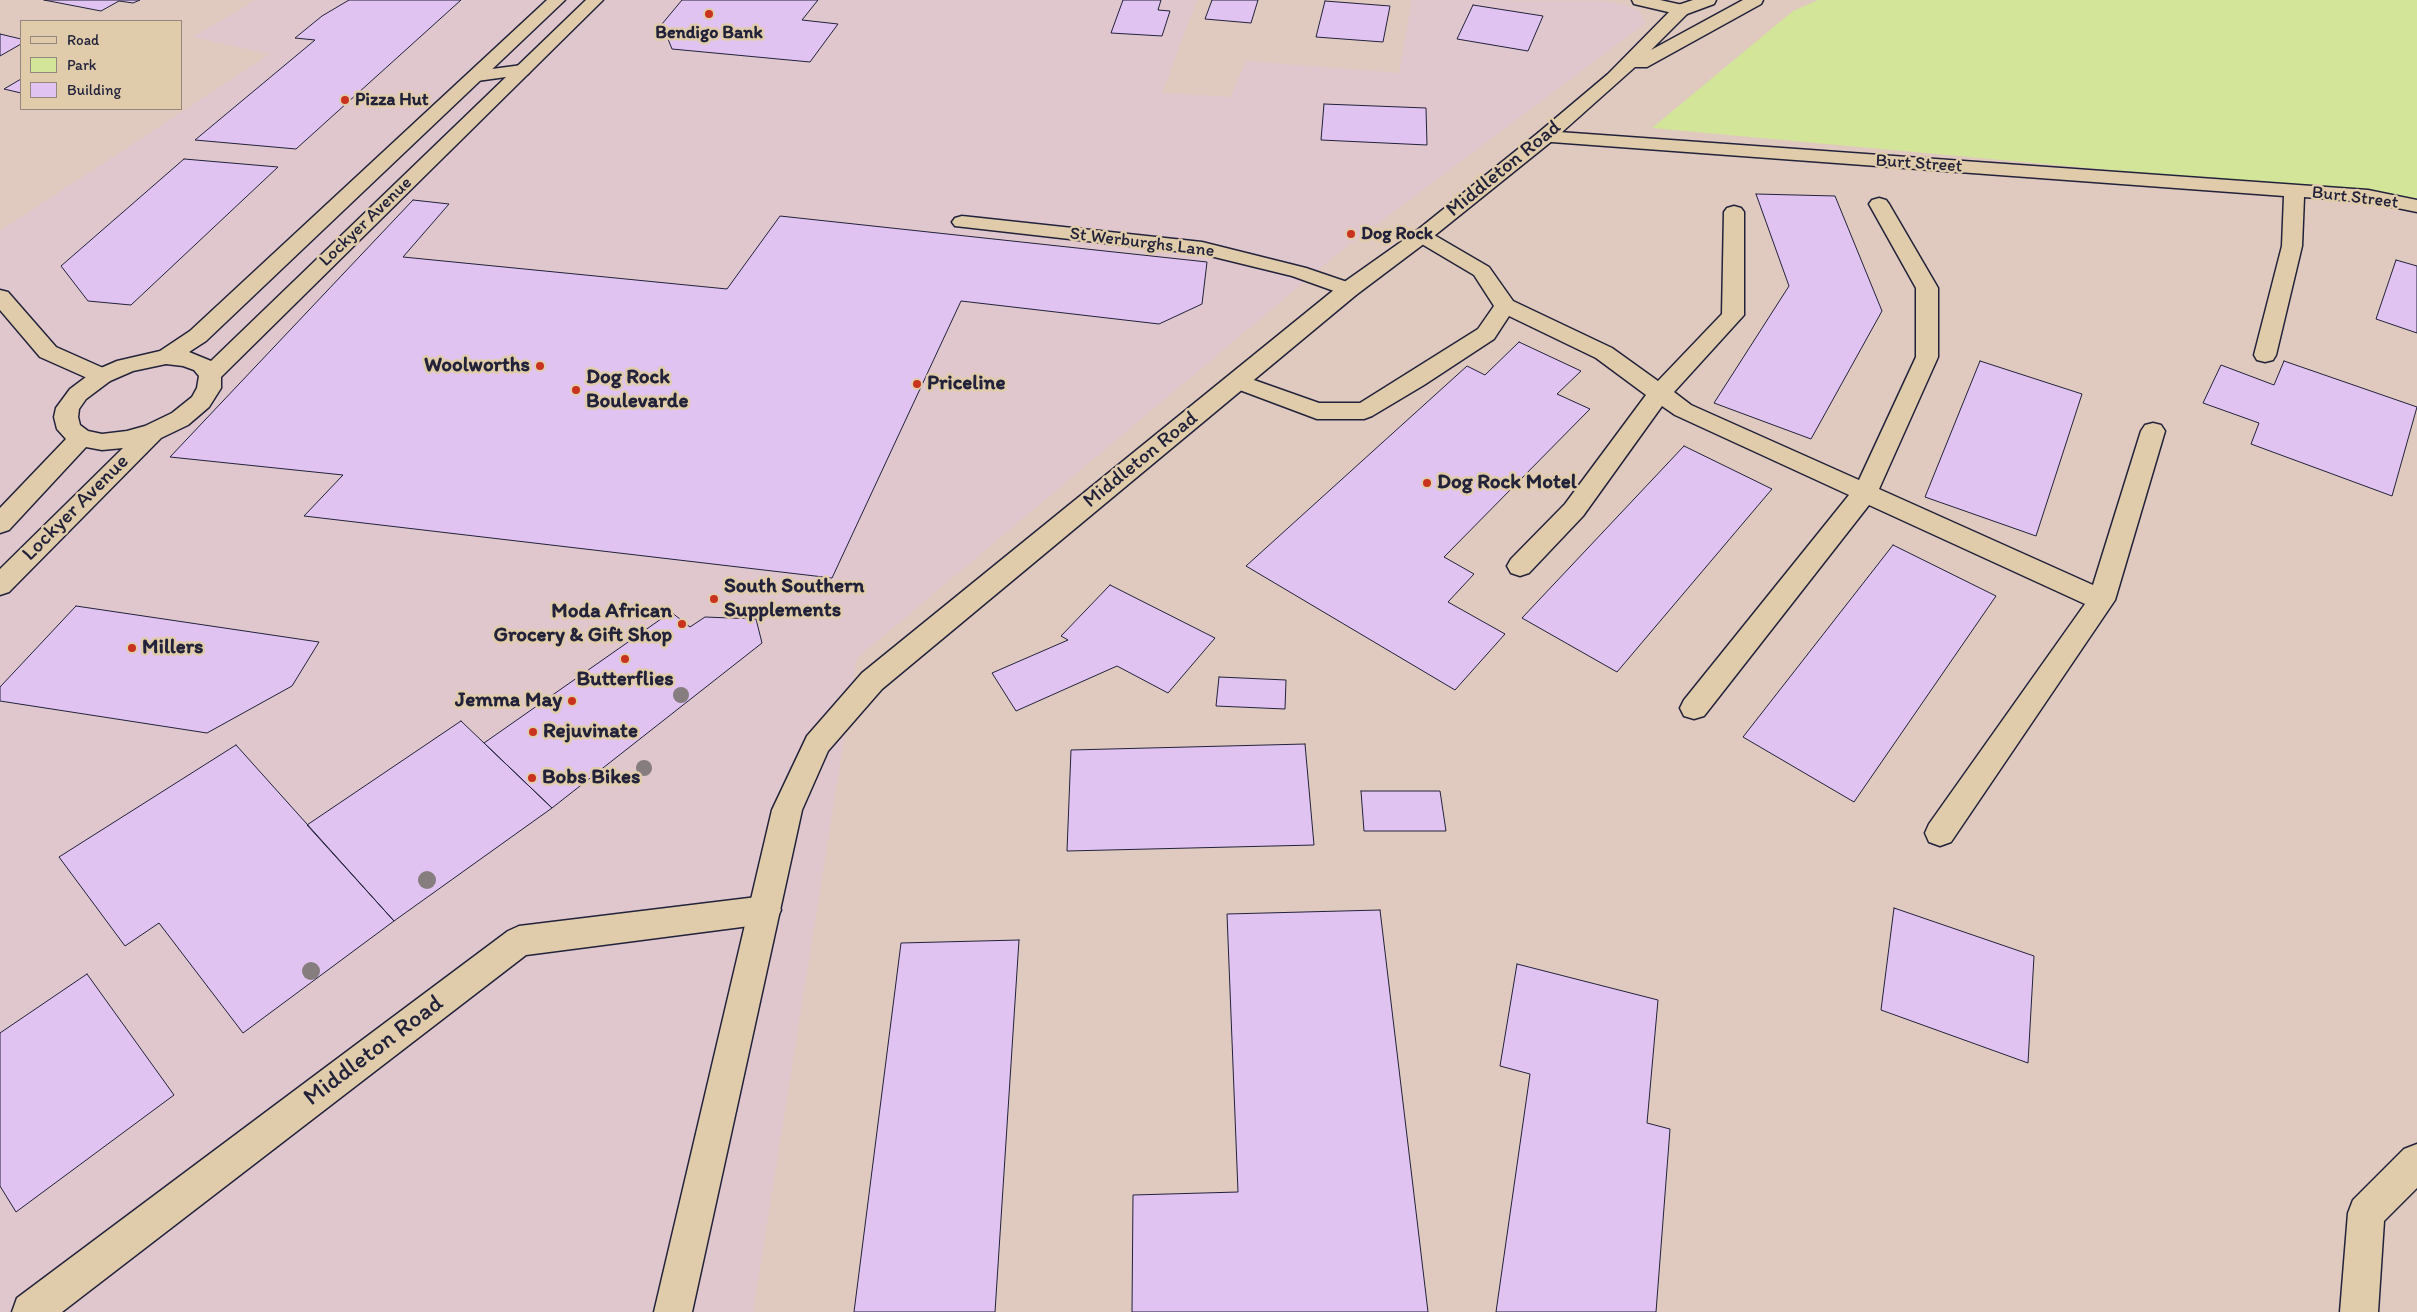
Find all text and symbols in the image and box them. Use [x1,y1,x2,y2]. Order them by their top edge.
marker: Bendigo Bank [703,8,715,20]
legend [20,20,182,110]
place label: Bendigo Bank [655,22,763,44]
text: Road [67,31,99,49]
text: Park [67,56,97,74]
text: Building [67,81,121,99]
place label: Pizza Hut [355,89,429,111]
marker: Pizza Hut [339,94,351,106]
street label: Middleton Road [1442,115,1566,223]
street label: Burt Street [1875,150,1963,178]
street label: Lockyer Avenue [315,172,417,272]
street label: Burt Street [2310,182,2400,214]
street label: St Werburghs Lane [1068,223,1216,263]
place label: Dog Rock [1361,223,1433,245]
marker: Dog Rock [1345,228,1357,240]
place label: Woolworths [424,353,530,379]
marker: Woolworths [534,360,546,372]
place label: Dog Rock Boulevarde [586,365,688,415]
place label: Priceline [927,371,1005,397]
marker: Priceline [911,378,923,390]
marker: Dog Rock Boulevarde [570,384,582,396]
street label: Middleton Road [1079,406,1203,514]
street label: Lockyer Avenue [17,449,135,567]
place label: Dog Rock Motel [1437,470,1577,496]
marker: Dog Rock Motel [1421,477,1433,489]
place label: South Southern Supplements [724,574,864,624]
marker: South Southern Supplements [708,593,720,605]
place label: Moda African Grocery & Gift Shop [493,599,672,649]
marker: Moda African Grocery & Gift Shop [676,618,688,630]
place label: Millers [142,635,203,661]
marker: Millers [126,642,138,654]
marker: Butterflies [619,653,631,665]
place label: Butterflies [577,667,673,693]
place label: Jemma May [455,688,562,714]
marker: Jemma May [566,695,578,707]
place label: Rejuvinate [543,719,638,745]
marker: Rejuvinate [527,726,539,738]
place label: Bobs Bikes [542,765,640,791]
marker: Bobs Bikes [526,772,538,784]
street label: Middleton Road [298,989,450,1113]

